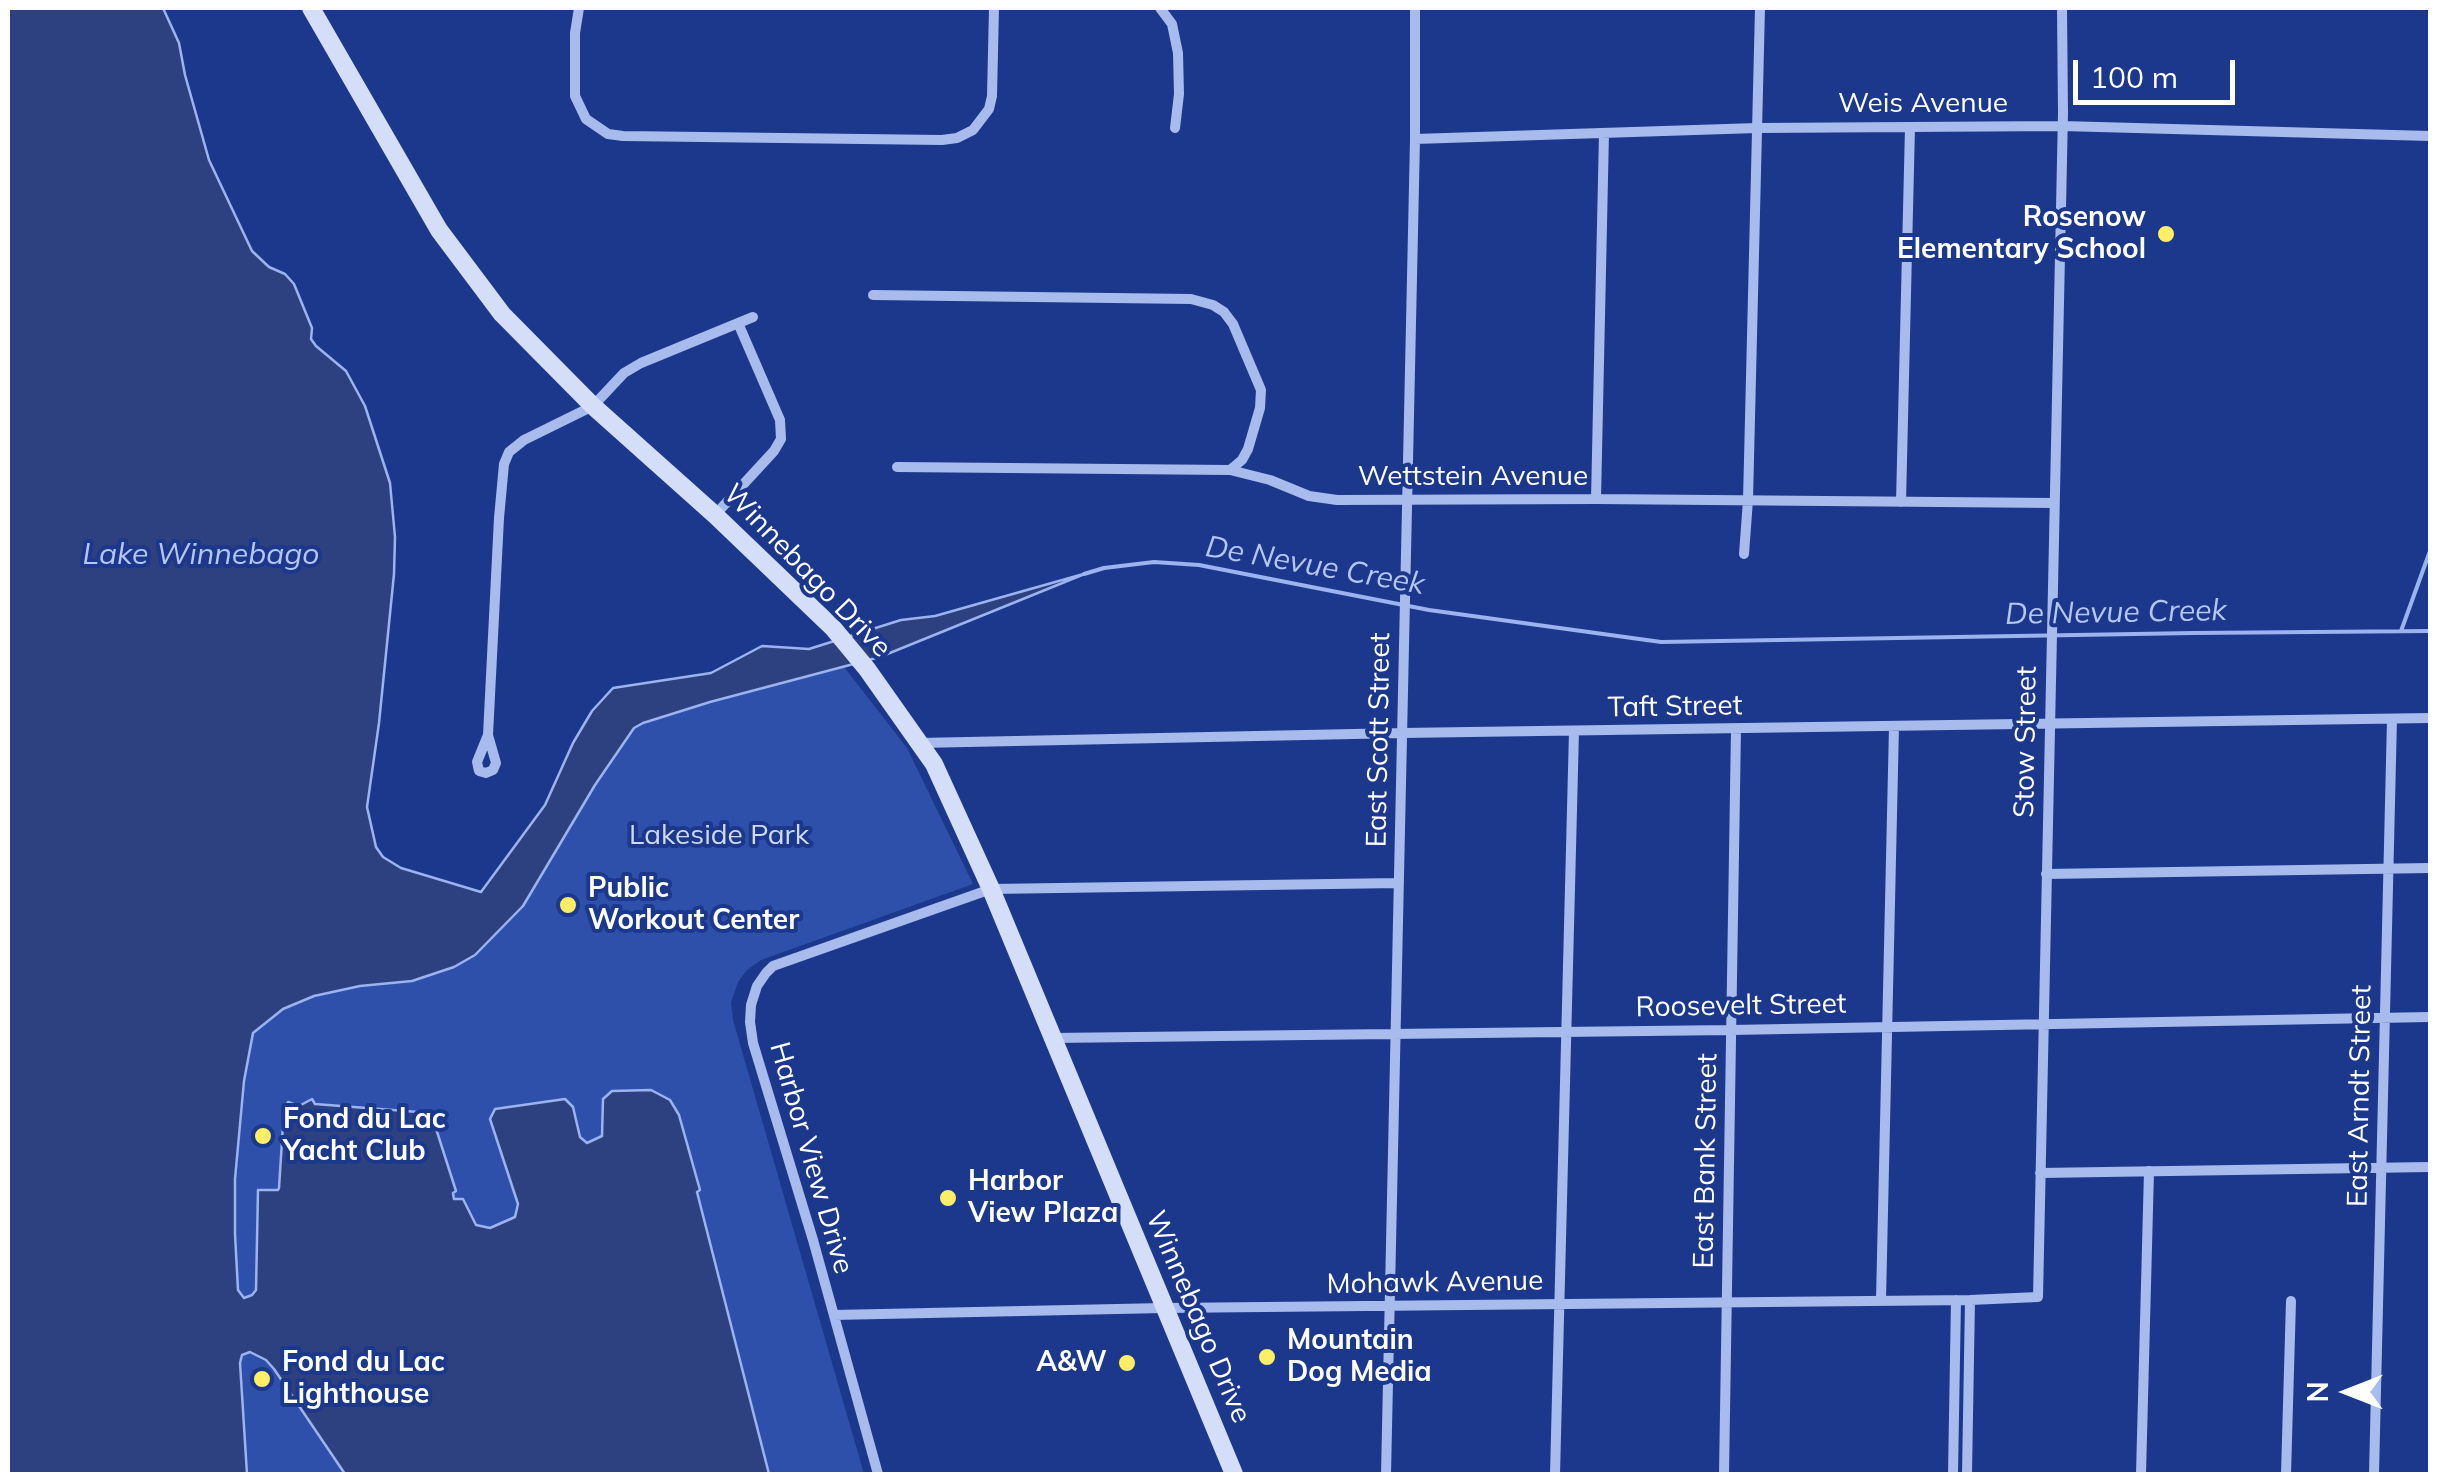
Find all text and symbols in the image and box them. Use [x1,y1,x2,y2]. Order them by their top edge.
scale bar [2078,40,2240,102]
text: 100 m [2090,58,2178,96]
street label: Weis Avenue [1838,87,2008,121]
place label: Rosenow Elementary School [1897,201,2146,267]
marker: Rosenow Elementary School [2155,223,2177,245]
street label: Wettstein Avenue [1358,460,1588,494]
street label: Winnebago Drive [716,478,898,664]
water label: De Nevue Creek [1203,529,1427,603]
water label: Lake Winnebago [83,537,319,573]
water label: De Nevue Creek [2005,593,2227,633]
street label: East Scott Street [1360,632,1398,848]
street label: Stow Street [2008,666,2044,818]
street label: Taft Street [1607,689,1743,725]
park label: Lakeside Park [629,819,809,853]
place label: Public Workout Center [588,872,799,938]
marker: Public Workout Center [557,894,579,916]
street label: East Arndt Street [2341,985,2379,1207]
street label: Roosevelt Street [1635,987,1847,1025]
street label: Harbor View Drive [762,1038,860,1278]
street label: East Bank Street [1687,1053,1725,1269]
place label: Fond du Lac Yacht Club [283,1103,446,1169]
marker: Fond du Lac Yacht Club [252,1125,274,1147]
place label: Harbor View Plaza [968,1165,1118,1231]
marker: Harbor View Plaza [937,1187,959,1209]
street label: Winnebago Drive [1138,1206,1258,1428]
street label: Mohawk Avenue [1326,1264,1544,1302]
place label: Mountain Dog Media [1287,1324,1432,1390]
north arrow [2298,1342,2398,1442]
place label: Fond du Lac Lighthouse [282,1346,445,1412]
place label: A&W [1036,1346,1107,1380]
marker: Mountain Dog Media [1256,1346,1278,1368]
marker: A&W [1116,1352,1138,1374]
marker: Fond du Lac Lighthouse [251,1368,273,1390]
text: N [2300,1381,2335,1403]

